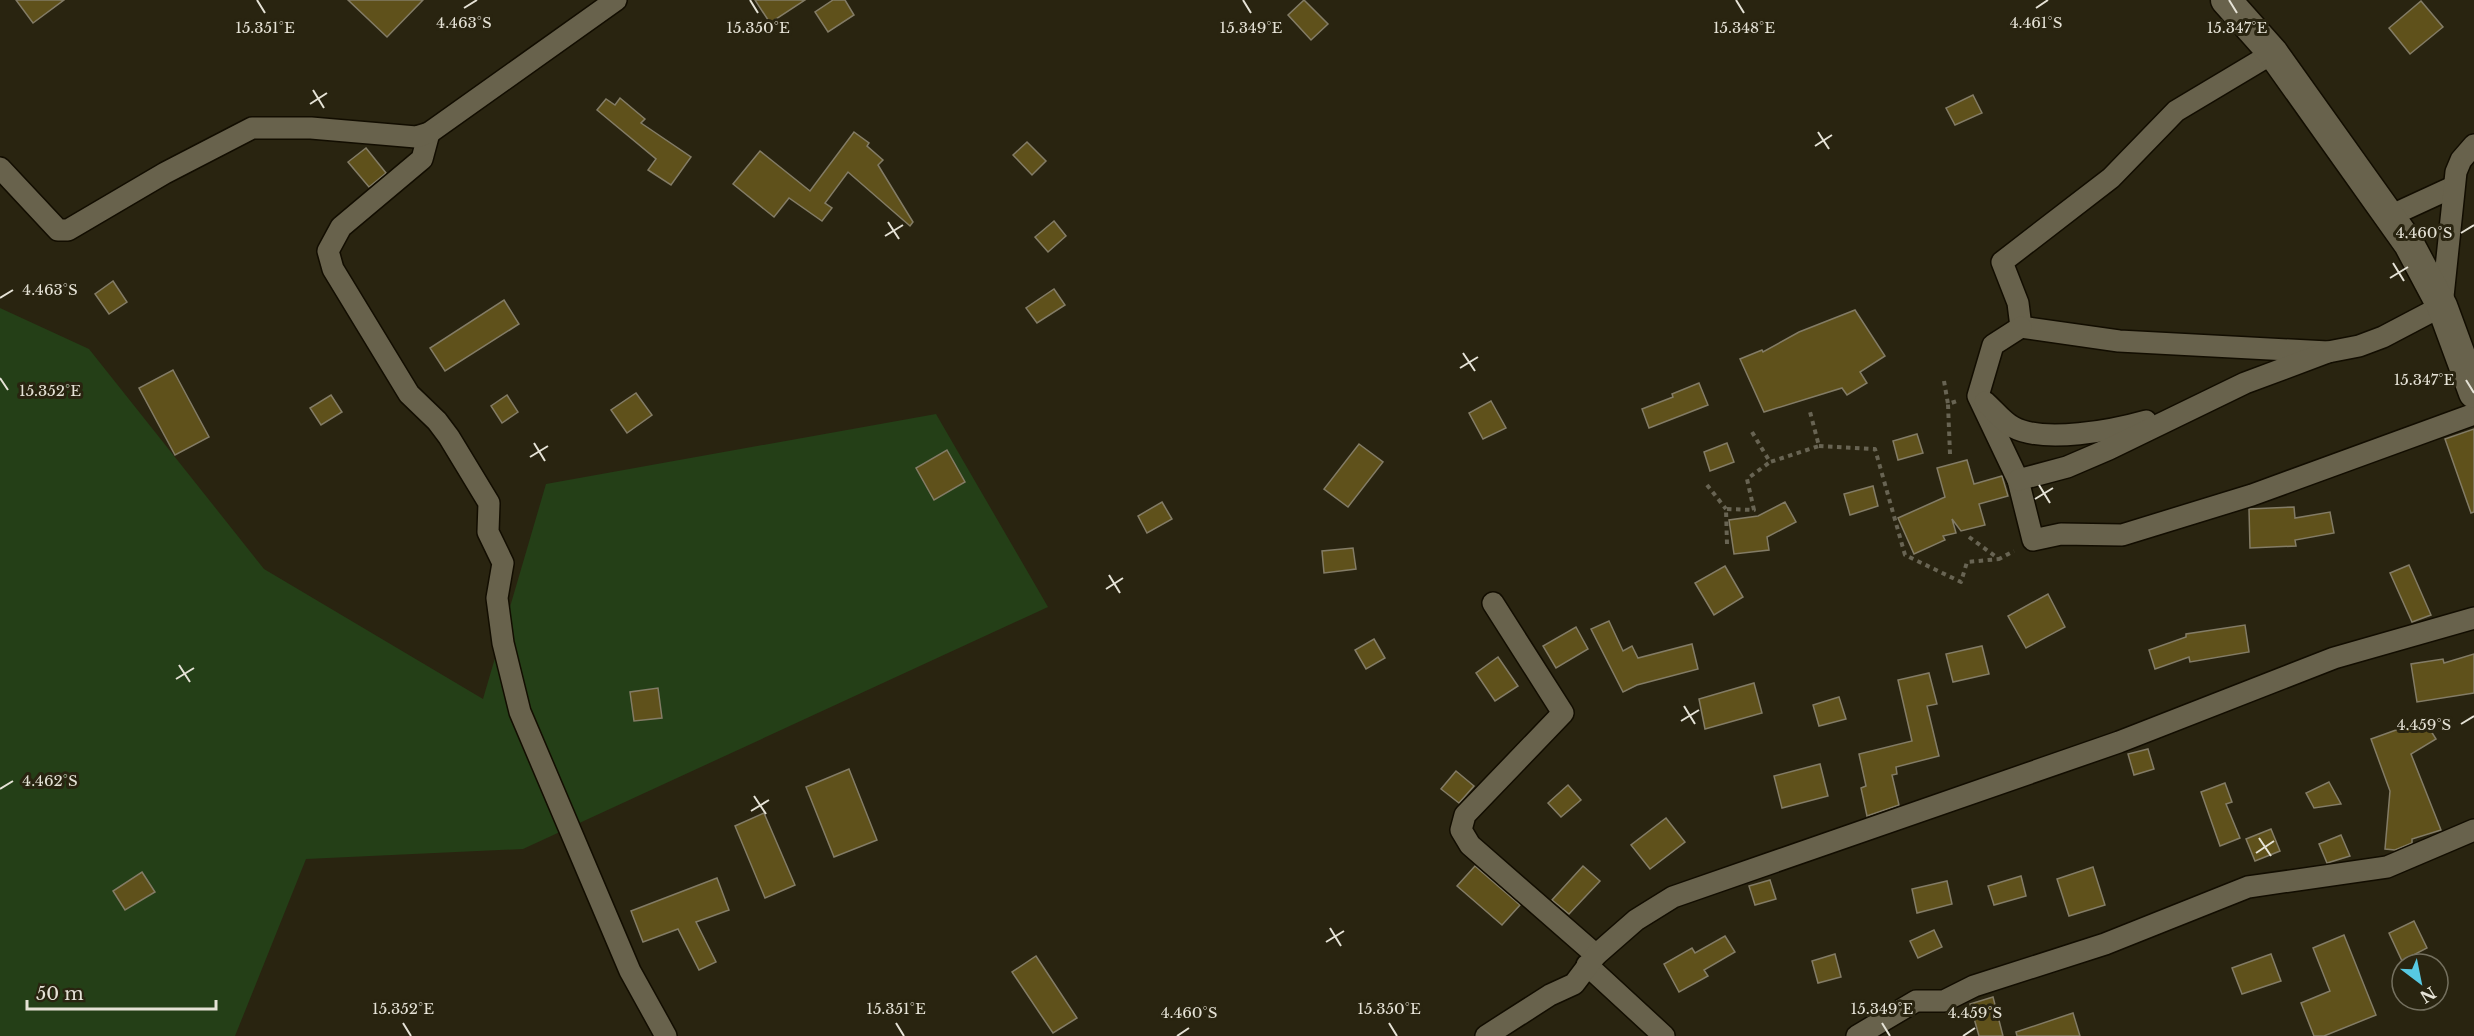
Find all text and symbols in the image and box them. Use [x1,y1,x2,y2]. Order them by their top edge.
text: 4.463°S [436,13,492,32]
text: 4.461°S [2010,13,2062,32]
text: 15.351°E [235,18,295,37]
text: 15.350°E [726,18,790,37]
text: 15.349°E [1220,18,1282,37]
text: 15.348°E [1713,18,1775,37]
text: 15.347°E [2207,18,2267,37]
text: 4.460°S [2396,223,2452,242]
text: 4.463°S [22,280,78,299]
text: 15.347°E [2394,370,2454,389]
text: 15.352°E [19,381,81,400]
text: 4.459°S [2397,715,2451,734]
text: 4.462°S [22,771,78,790]
north arrow [2390,952,2450,1012]
scale bar [27,973,216,1011]
text: N [2416,982,2440,1007]
text: 50 m [36,983,84,1005]
text: 15.352°E [372,999,434,1018]
text: 15.351°E [866,999,926,1018]
text: 15.350°E [1357,999,1421,1018]
text: 15.349°E [1851,999,1913,1018]
text: 4.460°S [1161,1003,1217,1022]
text: 4.459°S [1948,1003,2002,1022]

